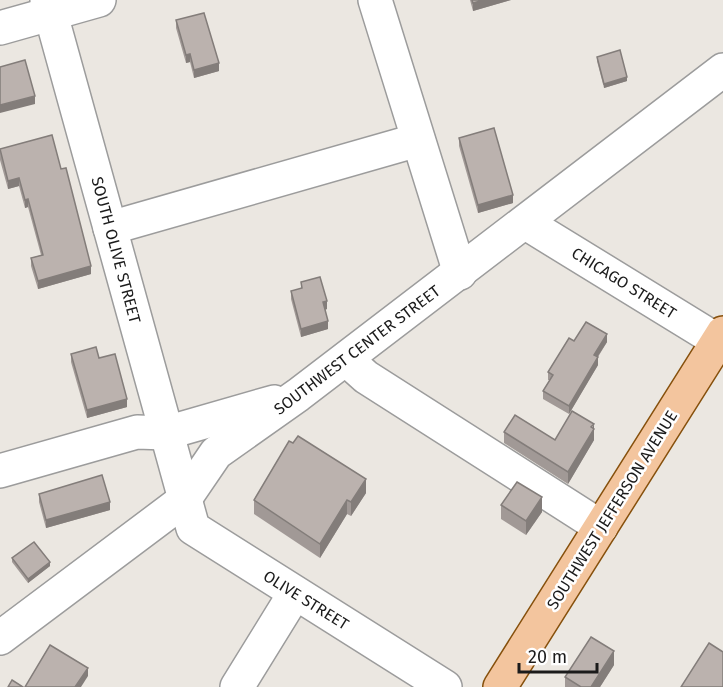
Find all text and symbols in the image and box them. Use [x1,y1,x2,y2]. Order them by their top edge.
street label: SOUTH OLIVE STREET [87,175,145,326]
street label: CHICAGO STREET [568,243,680,323]
street label: SOUTHWEST CENTER STREET [270,281,444,419]
street label: SOUTHWEST JEFFERSON AVENUE [543,407,681,613]
street label: OLIVE STREET [260,566,353,634]
scale bar [519,636,597,674]
text: 20 m [528,646,567,668]

